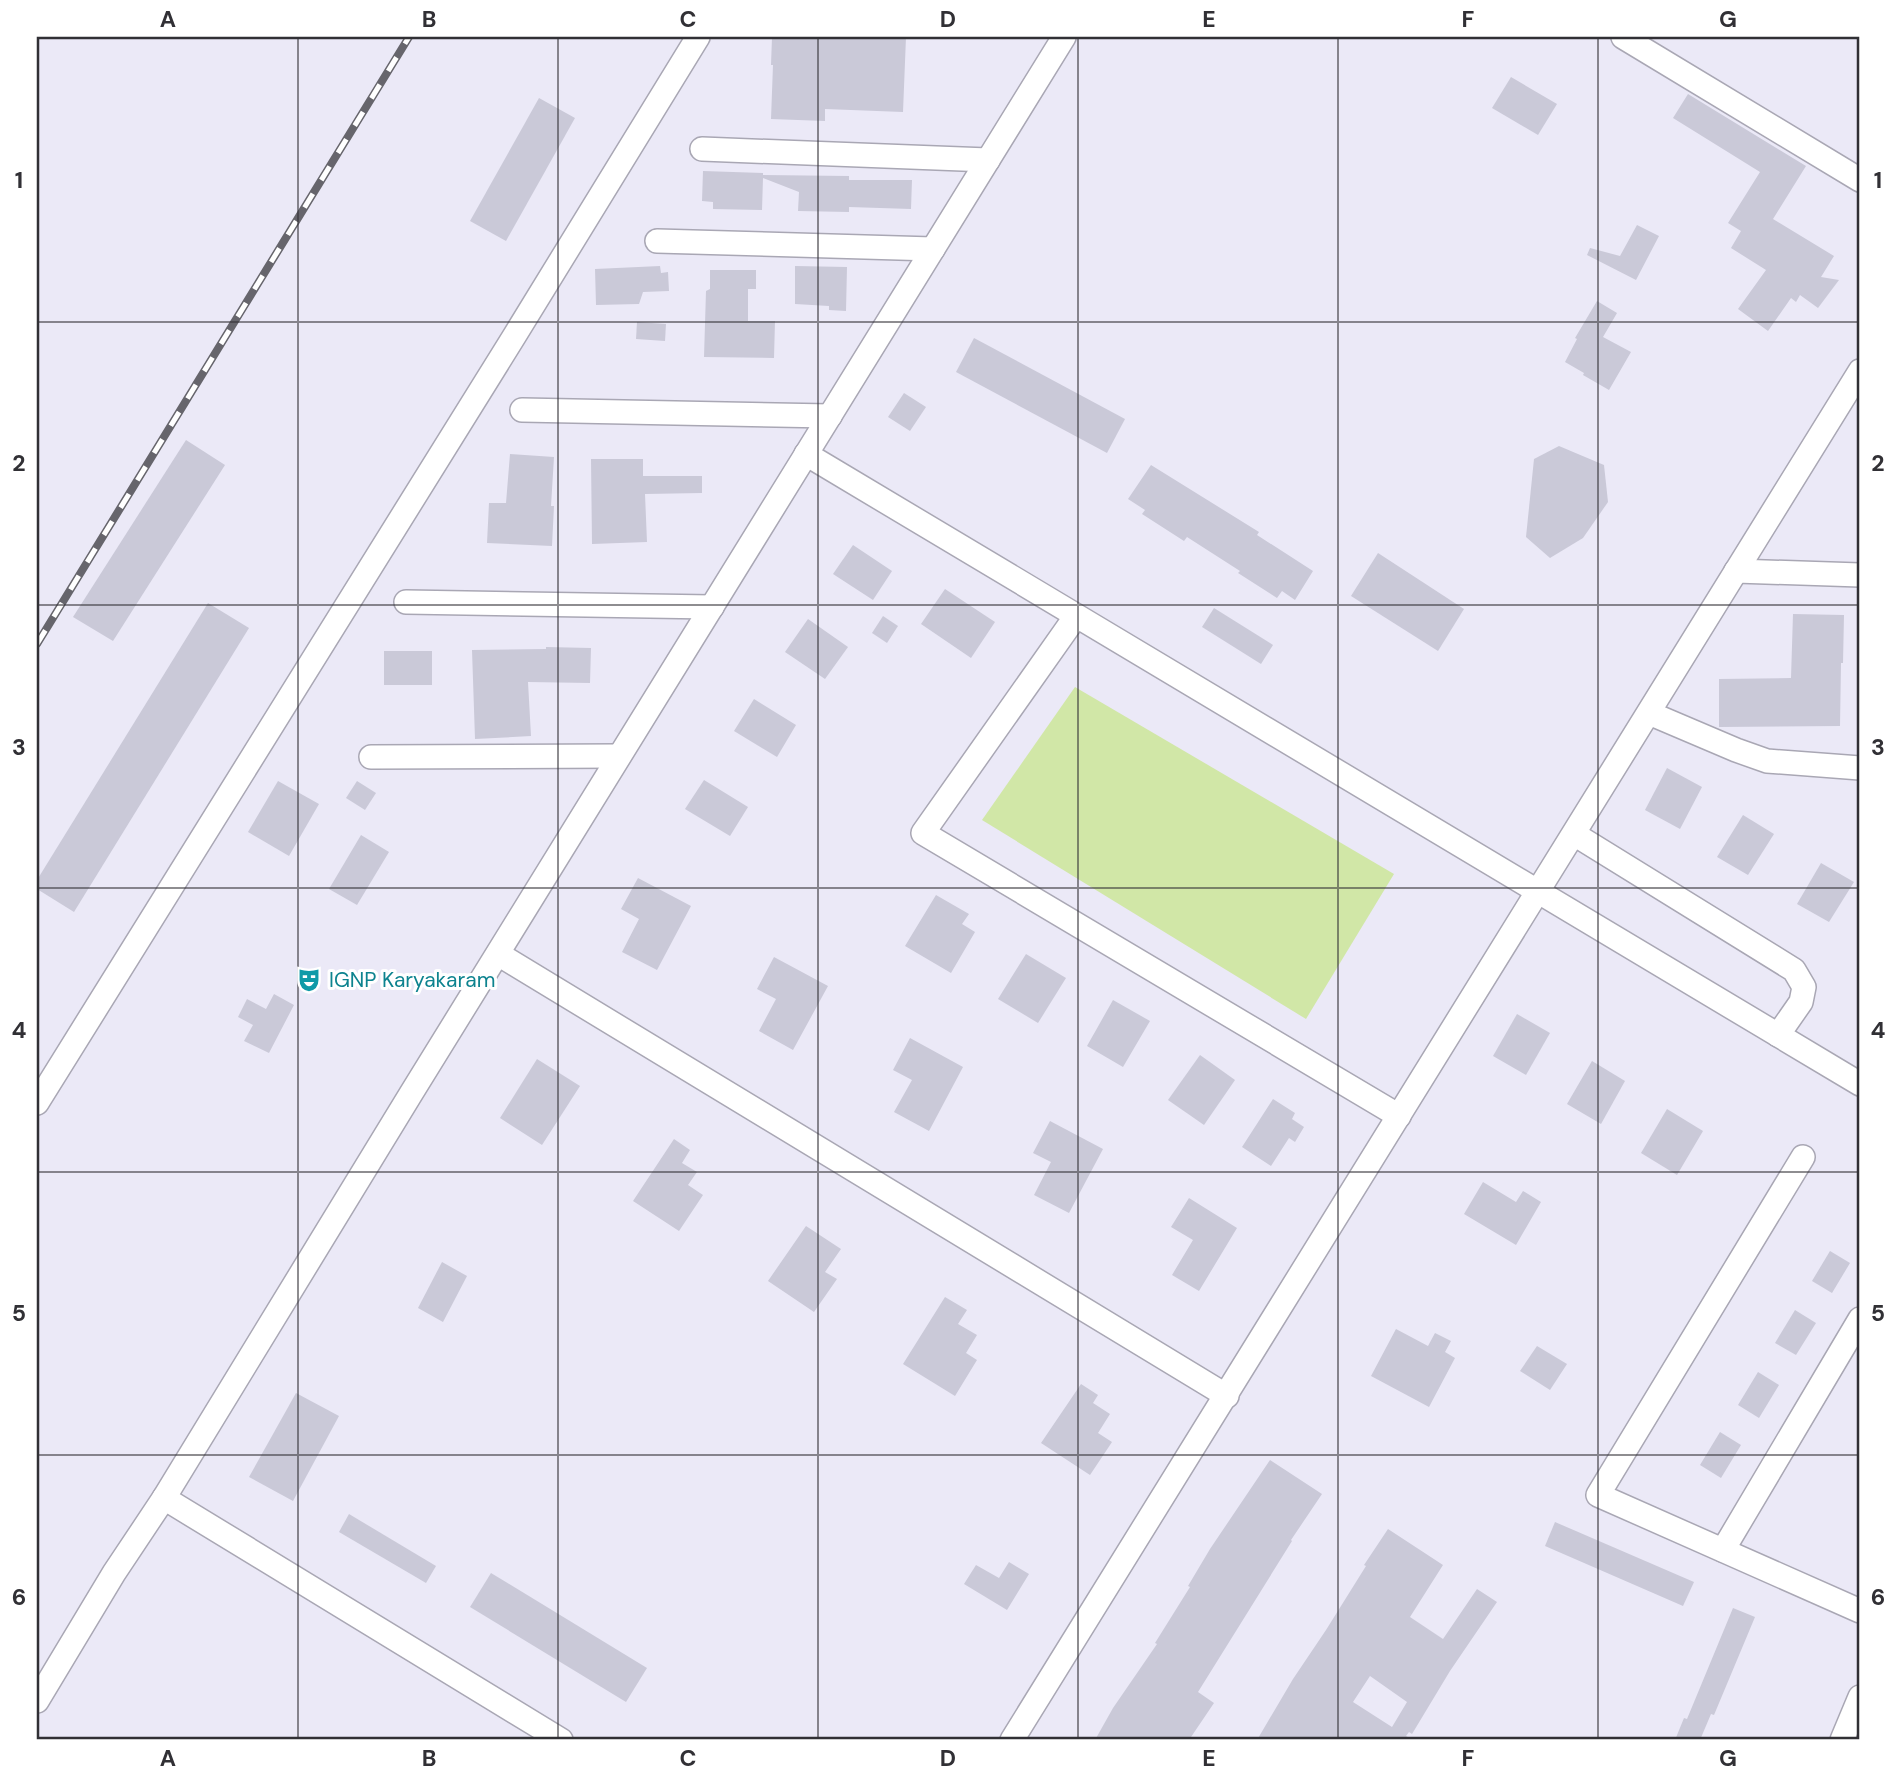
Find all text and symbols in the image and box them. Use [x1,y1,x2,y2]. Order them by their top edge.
text: A [160,4,176,34]
text: B [422,4,436,34]
text: C [680,4,696,34]
text: D [940,4,956,34]
text: E [1202,4,1216,34]
text: F [1462,4,1475,34]
text: G [1719,4,1737,34]
text: 1 [15,165,23,195]
text: 1 [1874,165,1882,195]
text: 2 [12,448,26,478]
text: 2 [1871,448,1885,478]
text: 3 [12,732,26,762]
text: 3 [1871,732,1885,762]
theatre icon: IGNP Karyakaram [295,966,323,994]
place label: IGNP Karyakaram [329,966,495,994]
text: 4 [12,1015,27,1045]
text: 4 [1871,1015,1886,1045]
text: 5 [12,1298,26,1328]
text: 5 [1871,1298,1885,1328]
text: 6 [12,1582,26,1612]
text: 6 [1871,1582,1885,1612]
text: A [160,1743,176,1773]
text: B [422,1743,436,1773]
text: C [680,1743,696,1773]
text: D [940,1743,956,1773]
text: E [1202,1743,1216,1773]
text: F [1462,1743,1475,1773]
text: G [1719,1743,1737,1773]

